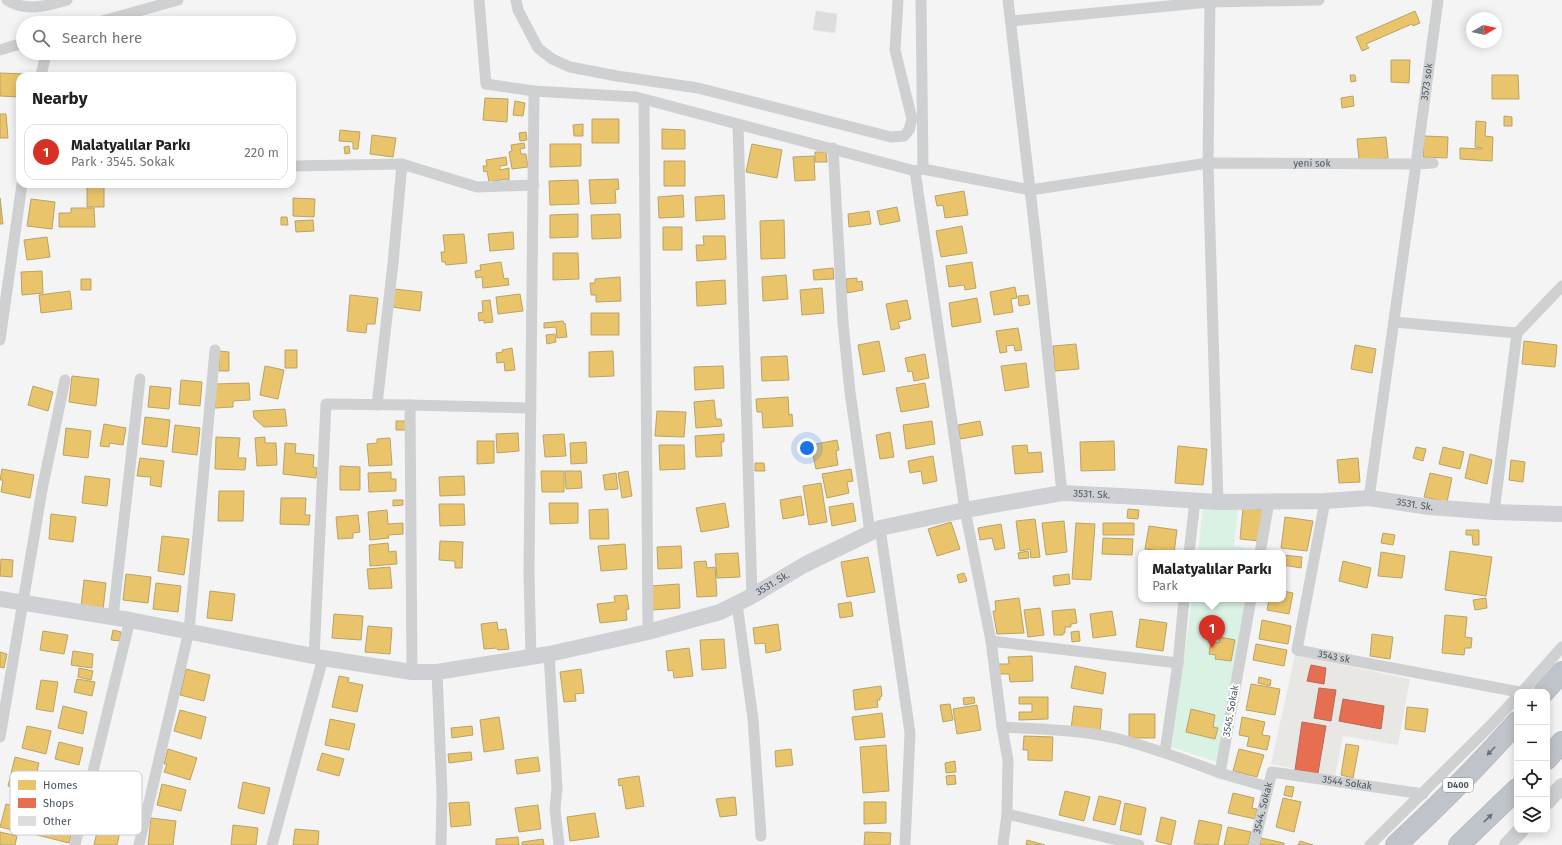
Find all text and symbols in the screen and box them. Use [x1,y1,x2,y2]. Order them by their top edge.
north arrow [1466,12,1502,48]
search box [16,16,296,60]
icon: search [30,27,52,49]
text: Search here [62,29,142,47]
street label: 3573 sok [1419,62,1436,101]
text: Nearby [32,88,87,109]
text: Malatyalılar Parkı [71,136,191,154]
text: 1 [43,145,49,160]
text: 220 m [244,145,279,160]
text: Park · 3545. Sokak [71,154,174,169]
street label: yeni sok [1293,157,1331,170]
your location [797,438,817,458]
street label: 3531. Sk. [1073,488,1111,501]
street label: 3531. Sk. [1396,496,1434,513]
popup [1138,550,1286,602]
text: Malatyalılar Parkı [1152,560,1272,578]
street label: 3531. Sk. [754,569,792,598]
text: Park [1152,578,1178,593]
pin: 1 [1199,615,1225,648]
street label: 3543 sk [1317,648,1352,666]
street label: 3545. Sokak [1221,683,1242,738]
map controls [1514,689,1550,833]
button: + [1514,689,1550,725]
button: − [1514,725,1550,761]
one-way arrow [1486,746,1496,756]
button: locate [1514,761,1550,797]
legend [10,771,142,835]
street label: 3544 Sokak [1321,773,1374,793]
road number: D400 [1443,778,1473,792]
text: Homes [43,779,77,792]
street label: 3544. Sokak [1251,780,1275,835]
text: Shops [43,797,74,810]
button: layers [1514,797,1550,833]
one-way arrow [1483,813,1493,823]
text: Other [43,815,72,828]

